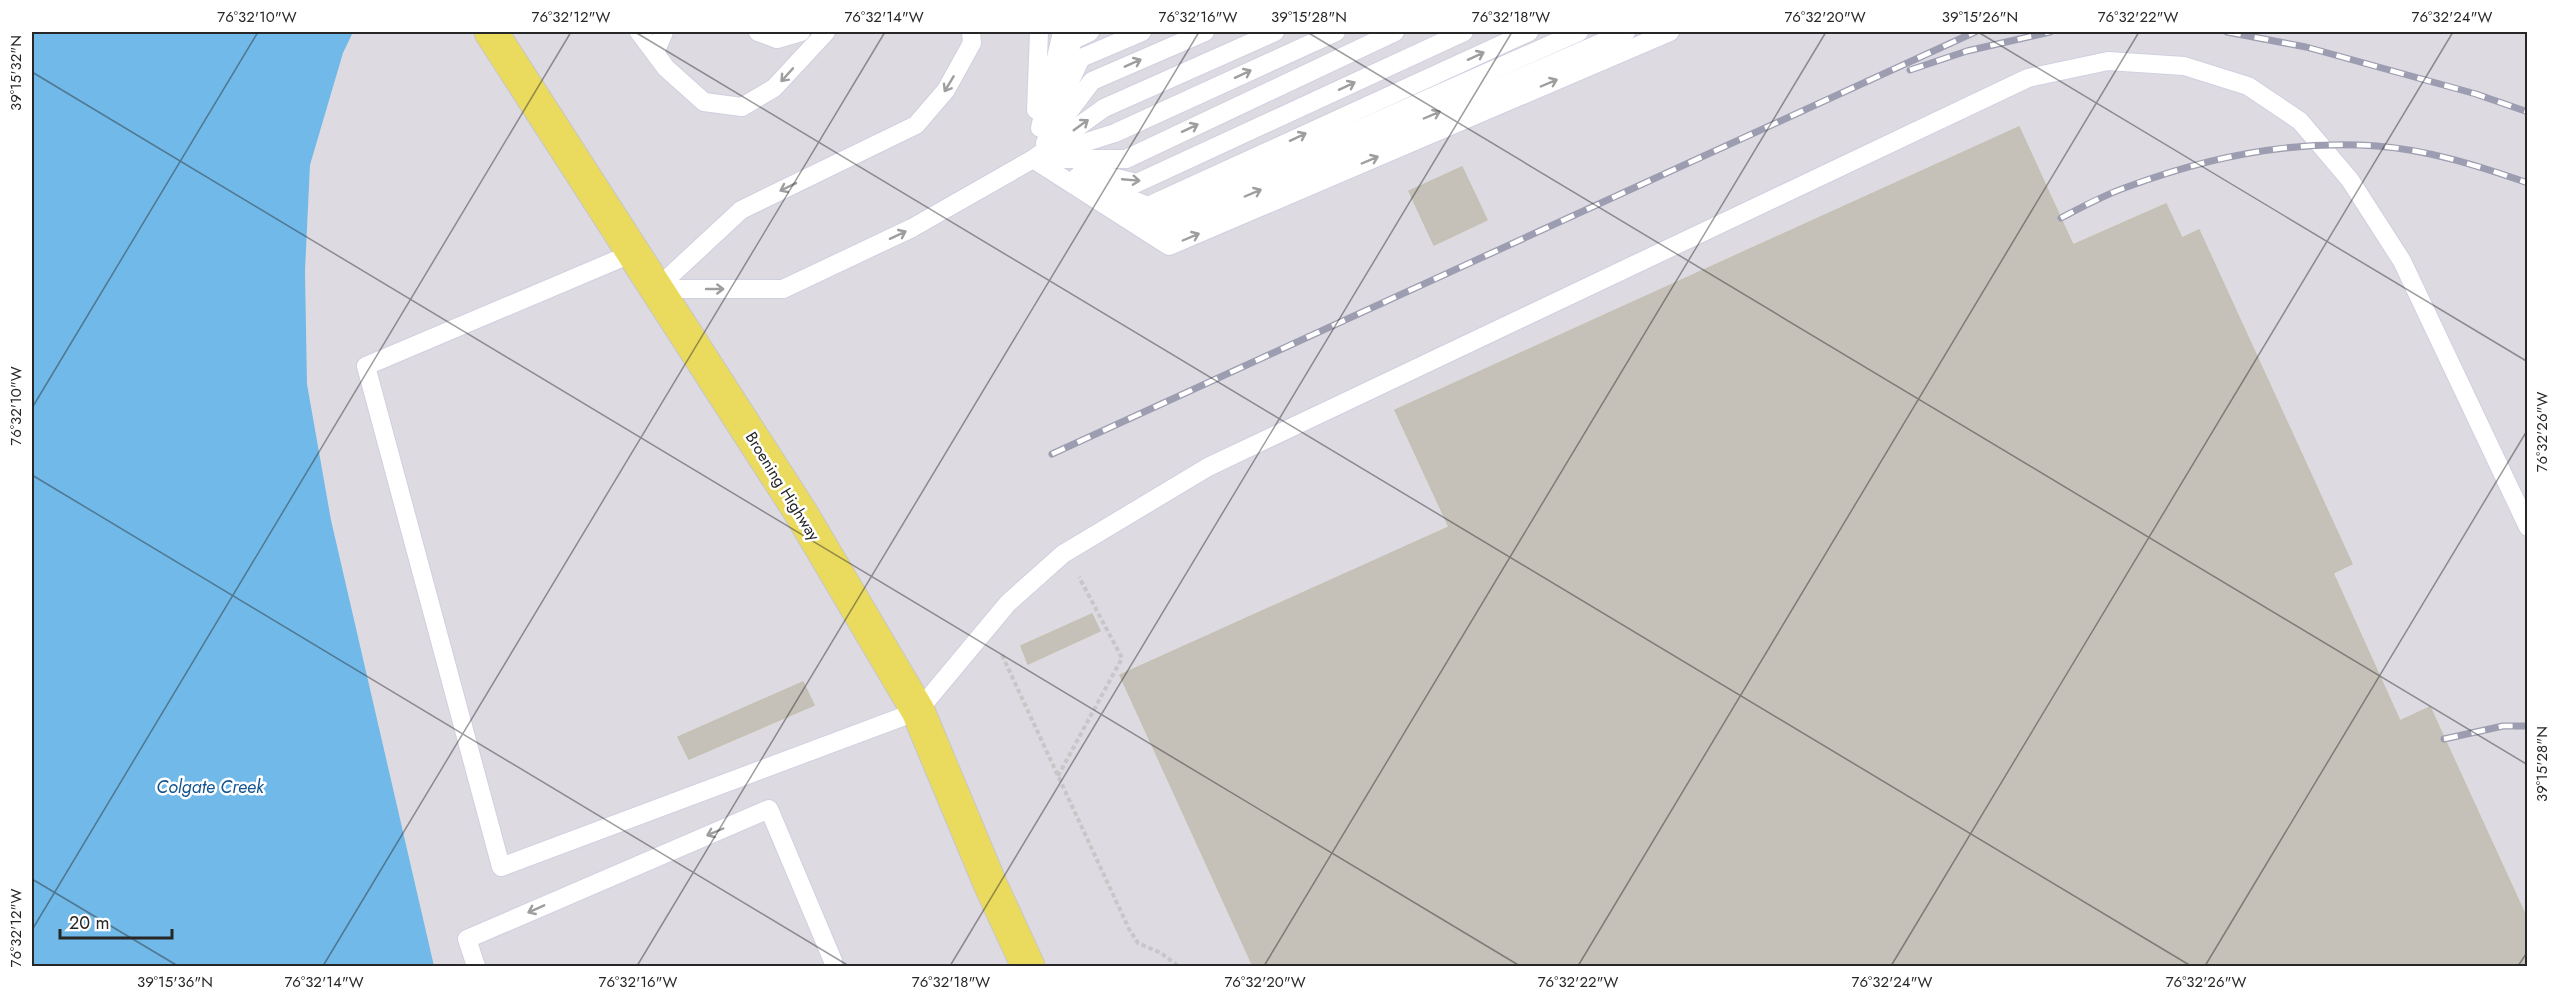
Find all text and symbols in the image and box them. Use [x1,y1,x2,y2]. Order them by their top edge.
text: 76°32'10"W [217,6,297,28]
text: 76°32'12"W [532,6,611,28]
text: 76°32'14"W [844,6,924,28]
text: 76°32'16"W [1159,6,1238,28]
text: 39°15'28"N [1271,6,1347,28]
text: 76°32'18"W [1472,6,1550,28]
text: 76°32'20"W [1784,6,1866,28]
text: 39°15'26"N [1942,6,2018,28]
text: 76°32'22"W [2098,6,2178,28]
text: 76°32'24"W [2412,6,2493,28]
text: 39°15'32"N [5,35,27,111]
one-way arrow [1466,50,1484,61]
one-way arrow [1123,57,1141,68]
one-way arrow [780,67,794,82]
one-way arrow [1233,68,1251,80]
one-way arrow [943,75,955,92]
one-way arrow [1539,77,1558,88]
one-way arrow [1338,79,1356,90]
one-way arrow [1422,109,1441,120]
one-way arrow [1072,119,1088,131]
one-way arrow [1181,122,1199,134]
one-way arrow [1289,131,1307,143]
one-way arrow [1360,154,1379,165]
one-way arrow [1121,175,1140,186]
one-way arrow [780,182,798,193]
one-way arrow [1243,187,1262,198]
one-way arrow [888,229,906,241]
one-way arrow [1181,231,1199,242]
one-way arrow [704,283,724,295]
text: 76°32'10"W [5,366,27,446]
text: 76°32'26"W [2531,392,2553,472]
street label: Broening Highway [740,427,826,546]
text: 39°15'28"N [2531,726,2553,802]
water label: Colgate Creek [156,774,265,800]
one-way arrow [707,827,725,838]
text: 76°32'12"W [5,888,27,967]
scale bar [60,902,172,940]
one-way arrow [527,904,546,915]
text: 20 m [69,910,109,936]
text: 39°15'36"N [137,971,213,993]
text: 76°32'14"W [284,971,364,993]
text: 76°32'16"W [599,971,678,993]
text: 76°32'18"W [912,971,990,993]
text: 76°32'20"W [1224,971,1306,993]
text: 76°32'22"W [1538,971,1618,993]
text: 76°32'24"W [1852,971,1933,993]
text: 76°32'26"W [2166,971,2246,993]

